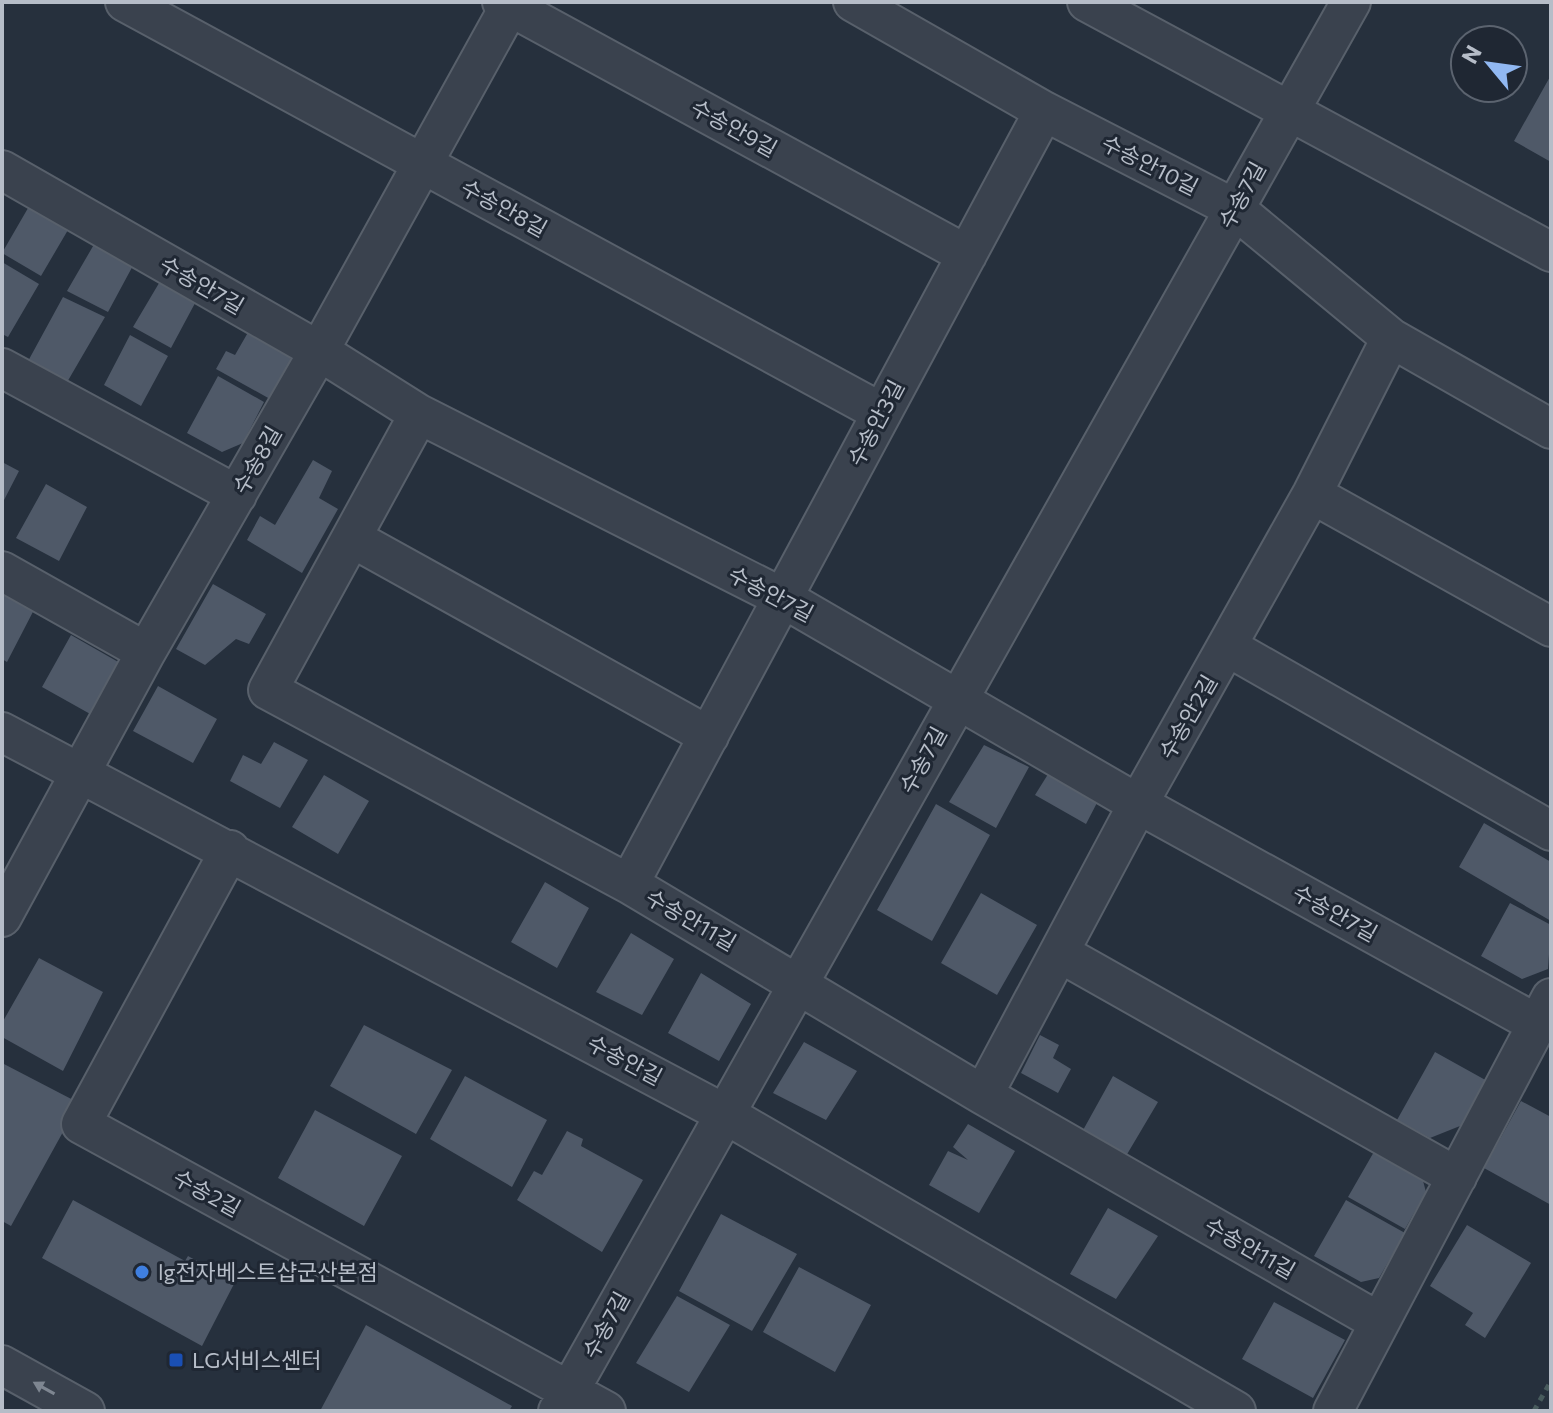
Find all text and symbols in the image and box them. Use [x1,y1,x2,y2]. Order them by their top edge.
north arrow [1449,24,1529,104]
text: N [1455,40,1487,68]
street label: 수송안9길 [686,93,782,162]
street label: 수송안10길 [1097,129,1203,200]
street label: 수송7길 [1212,157,1271,233]
street label: 수송안8길 [456,173,552,242]
street label: 수송안7길 [155,250,249,319]
street label: 수송안3길 [842,375,909,470]
street label: 수송8길 [226,421,287,499]
street label: 수송안7길 [724,560,818,627]
street label: 수송안2길 [1153,670,1223,764]
street label: 수송7길 [893,722,952,798]
street label: 수송안7길 [1288,878,1382,947]
street label: 수송안11길 [641,883,741,956]
street label: 수송안길 [583,1029,667,1090]
street label: 수송2길 [169,1163,246,1222]
street label: 수송안11길 [1200,1211,1300,1284]
place label: lg전자베스트샵군산본점 [158,1258,378,1285]
marker: lg전자베스트샵군산본점 [133,1263,151,1281]
street label: 수송7길 [576,1287,635,1363]
place label: LG서비스센터 [192,1346,322,1373]
marker: LG서비스센터 [167,1351,185,1369]
one-way arrow [32,1381,55,1395]

